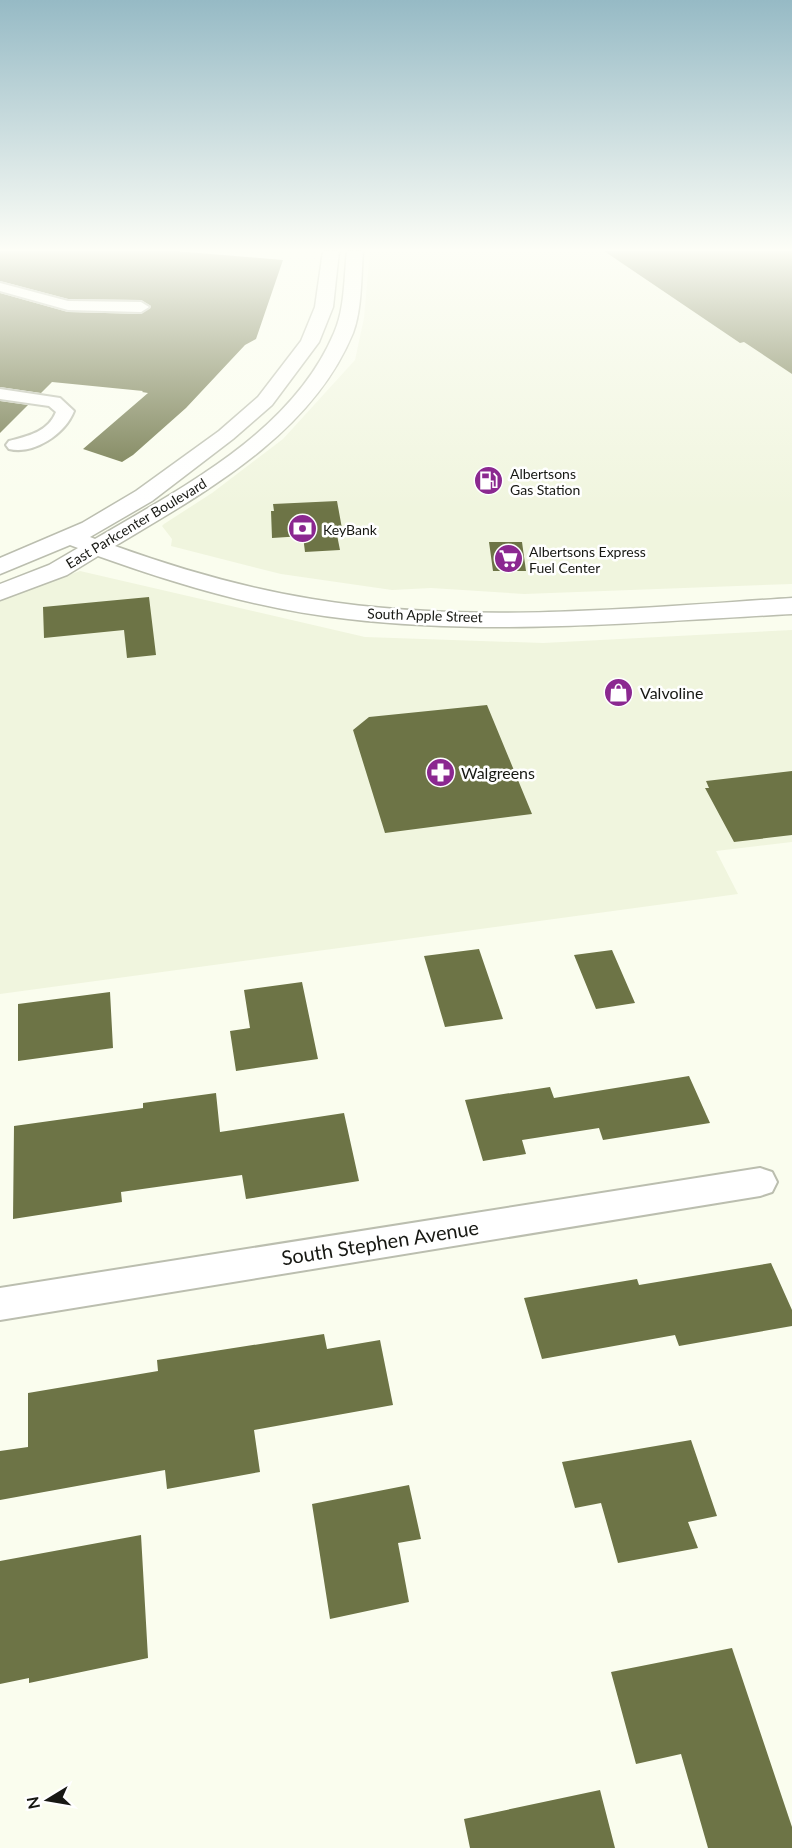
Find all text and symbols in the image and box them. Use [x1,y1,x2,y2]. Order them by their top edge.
fuel station icon: Albertsons Gas Station [473,465,505,497]
place label: Albertsons Gas Station [510,465,580,498]
street label: East Parkcenter Boulevard [63,474,209,572]
bank icon: KeyBank [286,513,318,545]
place label: KeyBank [323,521,378,538]
supermarket icon: Albertsons Express Fuel Center [492,543,524,575]
place label: Albertsons Express Fuel Center [529,543,646,576]
street label: South Apple Street [367,604,483,626]
shop icon: Valvoline [603,676,635,708]
place label: Valvoline [640,683,703,702]
pharmacy icon: Walgreens [424,756,456,788]
place label: Walgreens [461,763,535,782]
street label: South Stephen Avenue [280,1215,480,1269]
north arrow [18,1770,78,1830]
text: N [22,1795,43,1811]

